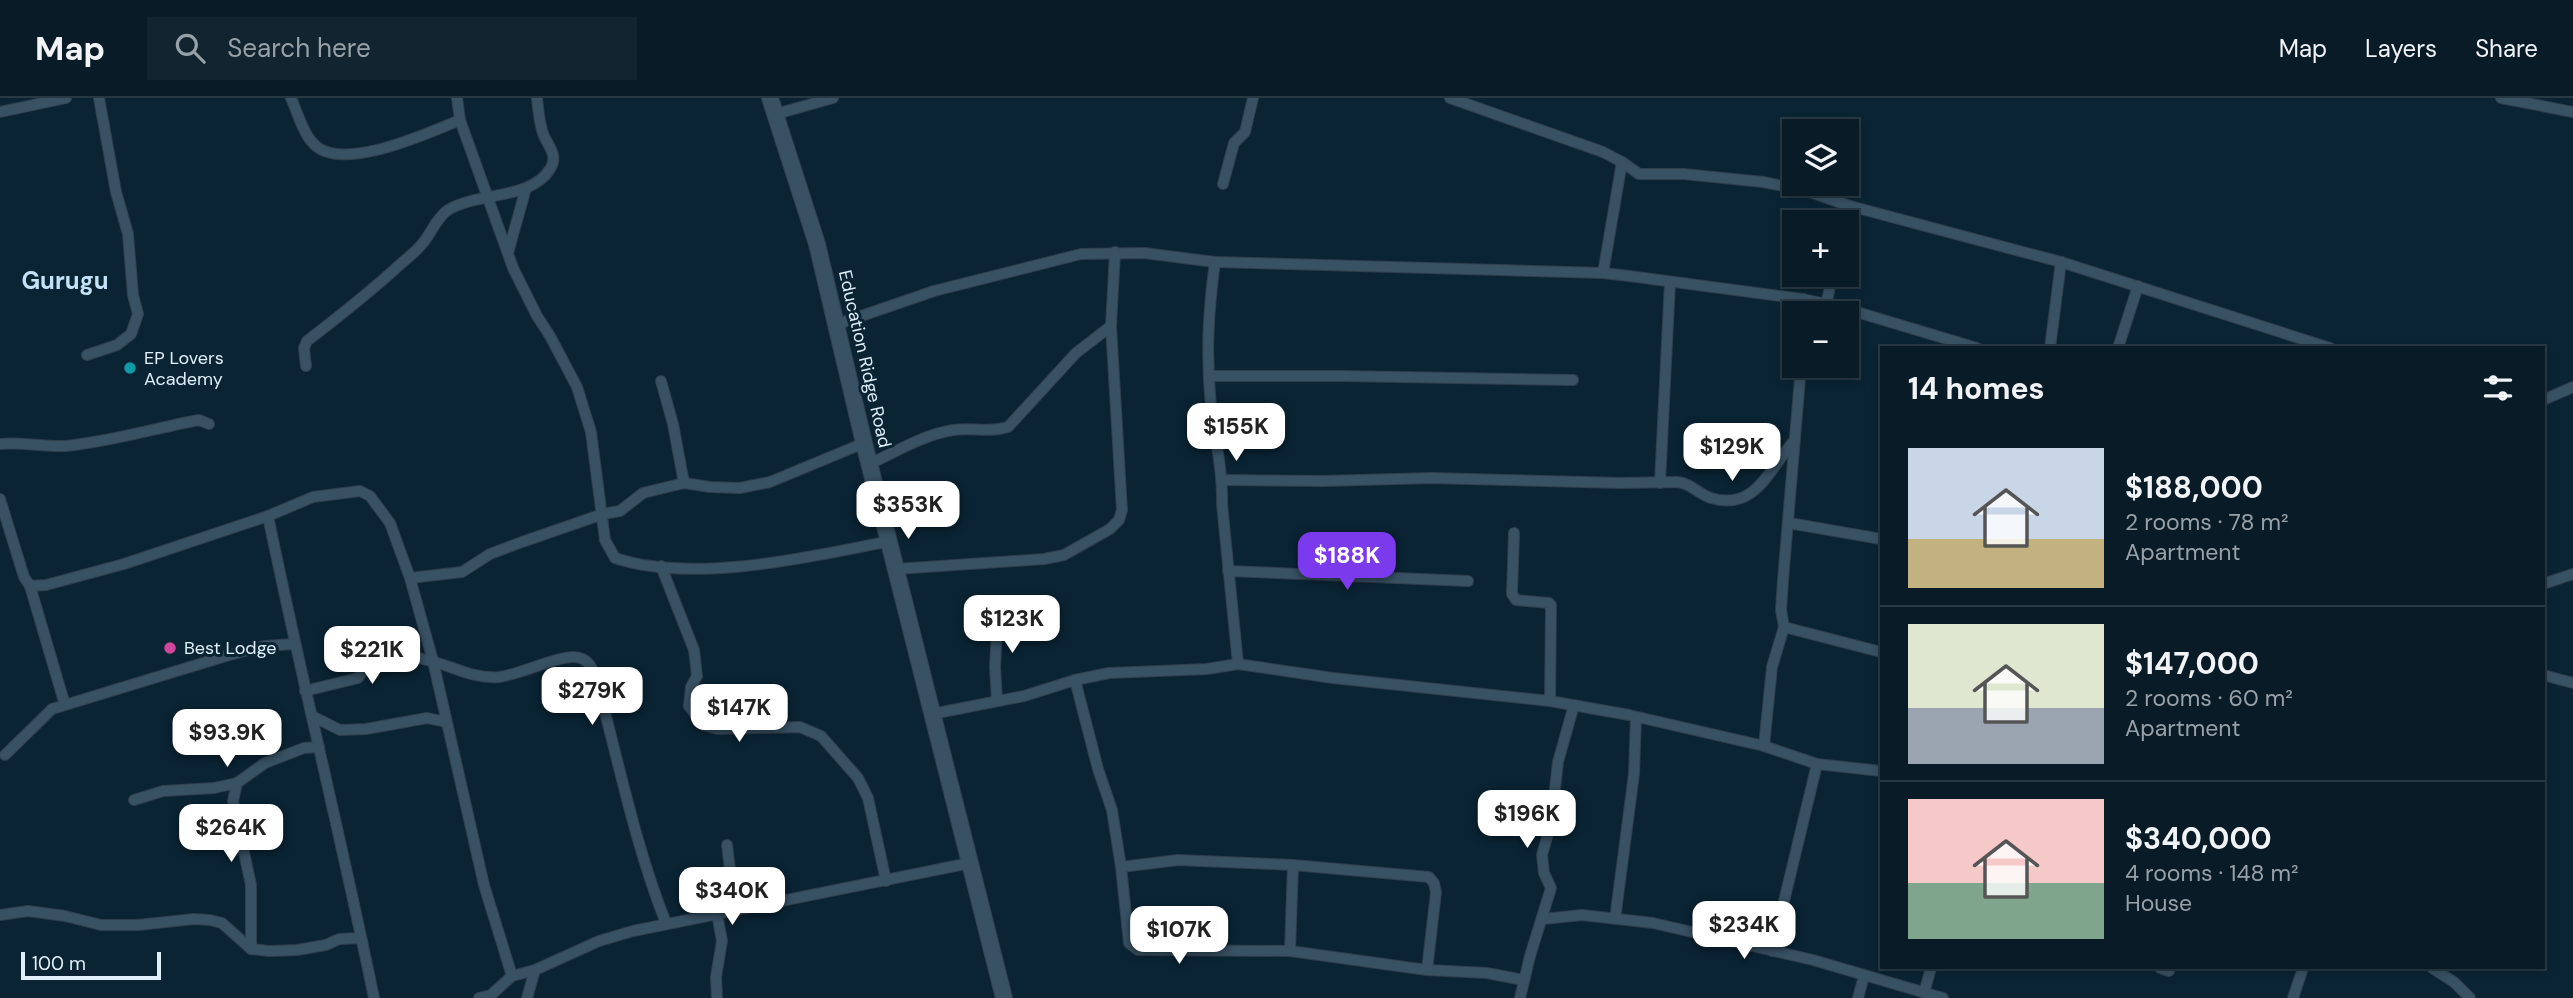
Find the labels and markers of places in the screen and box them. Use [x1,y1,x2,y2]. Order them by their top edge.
place label: EP Lovers Academy [144,346,224,391]
marker: EP Lovers Academy [122,360,138,376]
pin: $155K [1187,404,1285,463]
pin: $129K [1683,424,1781,483]
pin: $353K [859,482,957,541]
pin: $188K [1298,532,1396,592]
pin: $123K [963,596,1061,655]
pin: $221K [323,626,421,686]
place label: Best Lodge [184,636,277,660]
marker: Best Lodge [162,640,178,656]
pin: $279K [543,668,641,727]
pin: $147K [690,684,788,744]
pin: $93.9K [170,710,284,769]
pin: $196K [1478,790,1576,850]
pin: $264K [182,804,280,864]
pin: $340K [683,868,781,927]
pin: $234K [1695,902,1793,961]
pin: $107K [1130,906,1228,966]

